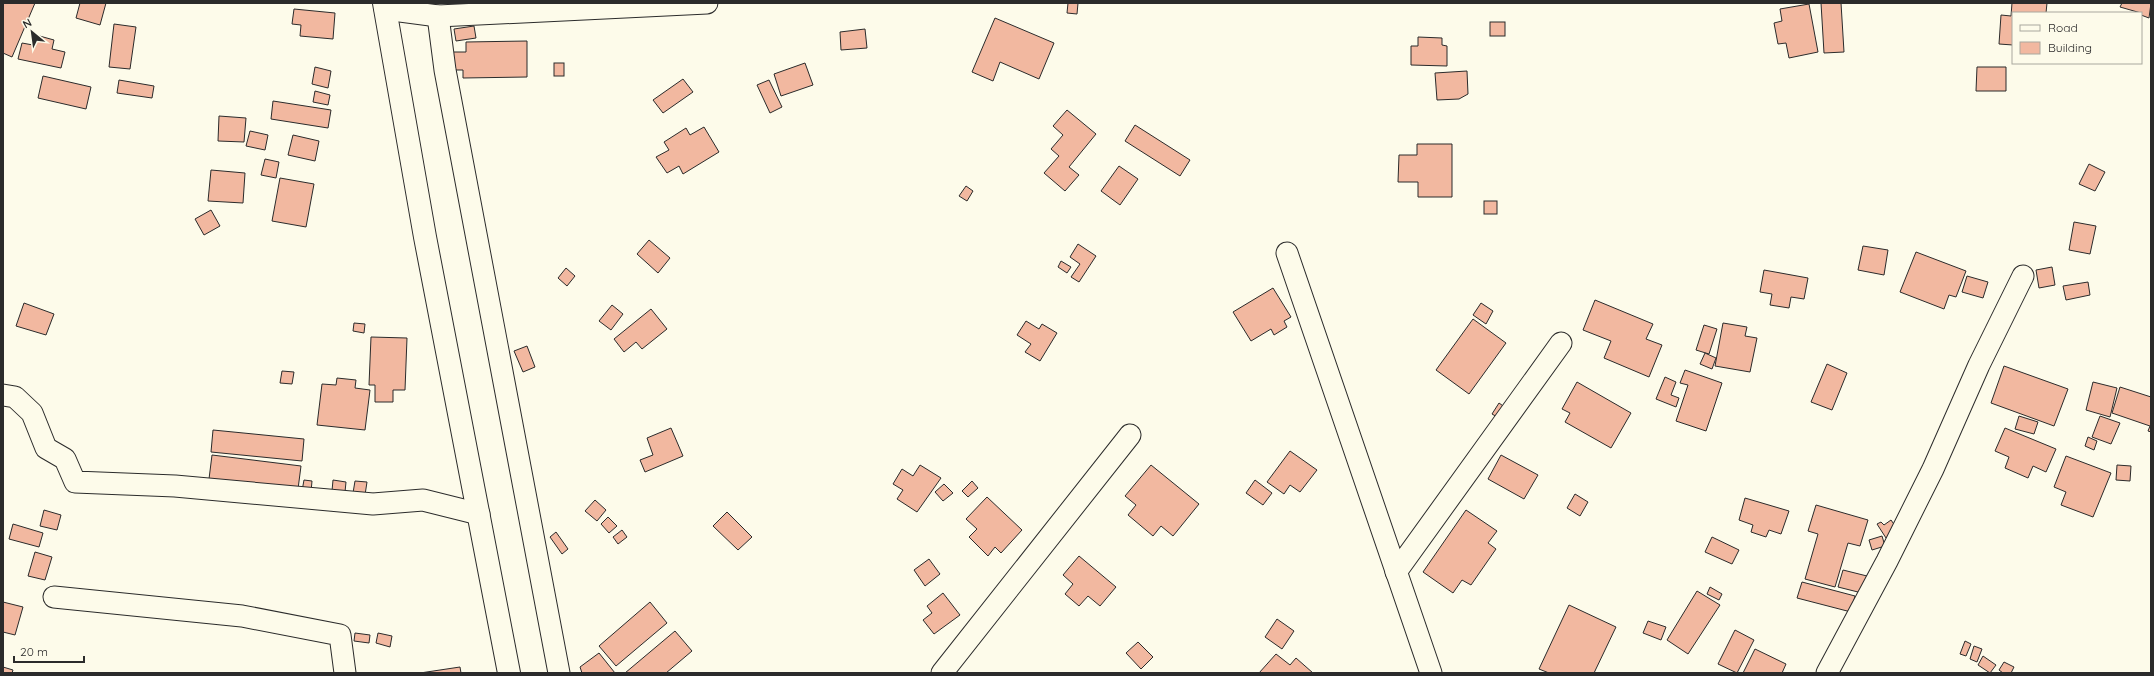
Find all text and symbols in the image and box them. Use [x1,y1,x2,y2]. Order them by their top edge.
north arrow [12,12,52,52]
legend [2012,12,2142,64]
text: N [20,15,34,31]
text: Road [2048,20,2078,35]
text: Building [2048,40,2092,55]
scale bar [14,638,84,664]
text: 20 m [20,644,48,659]

